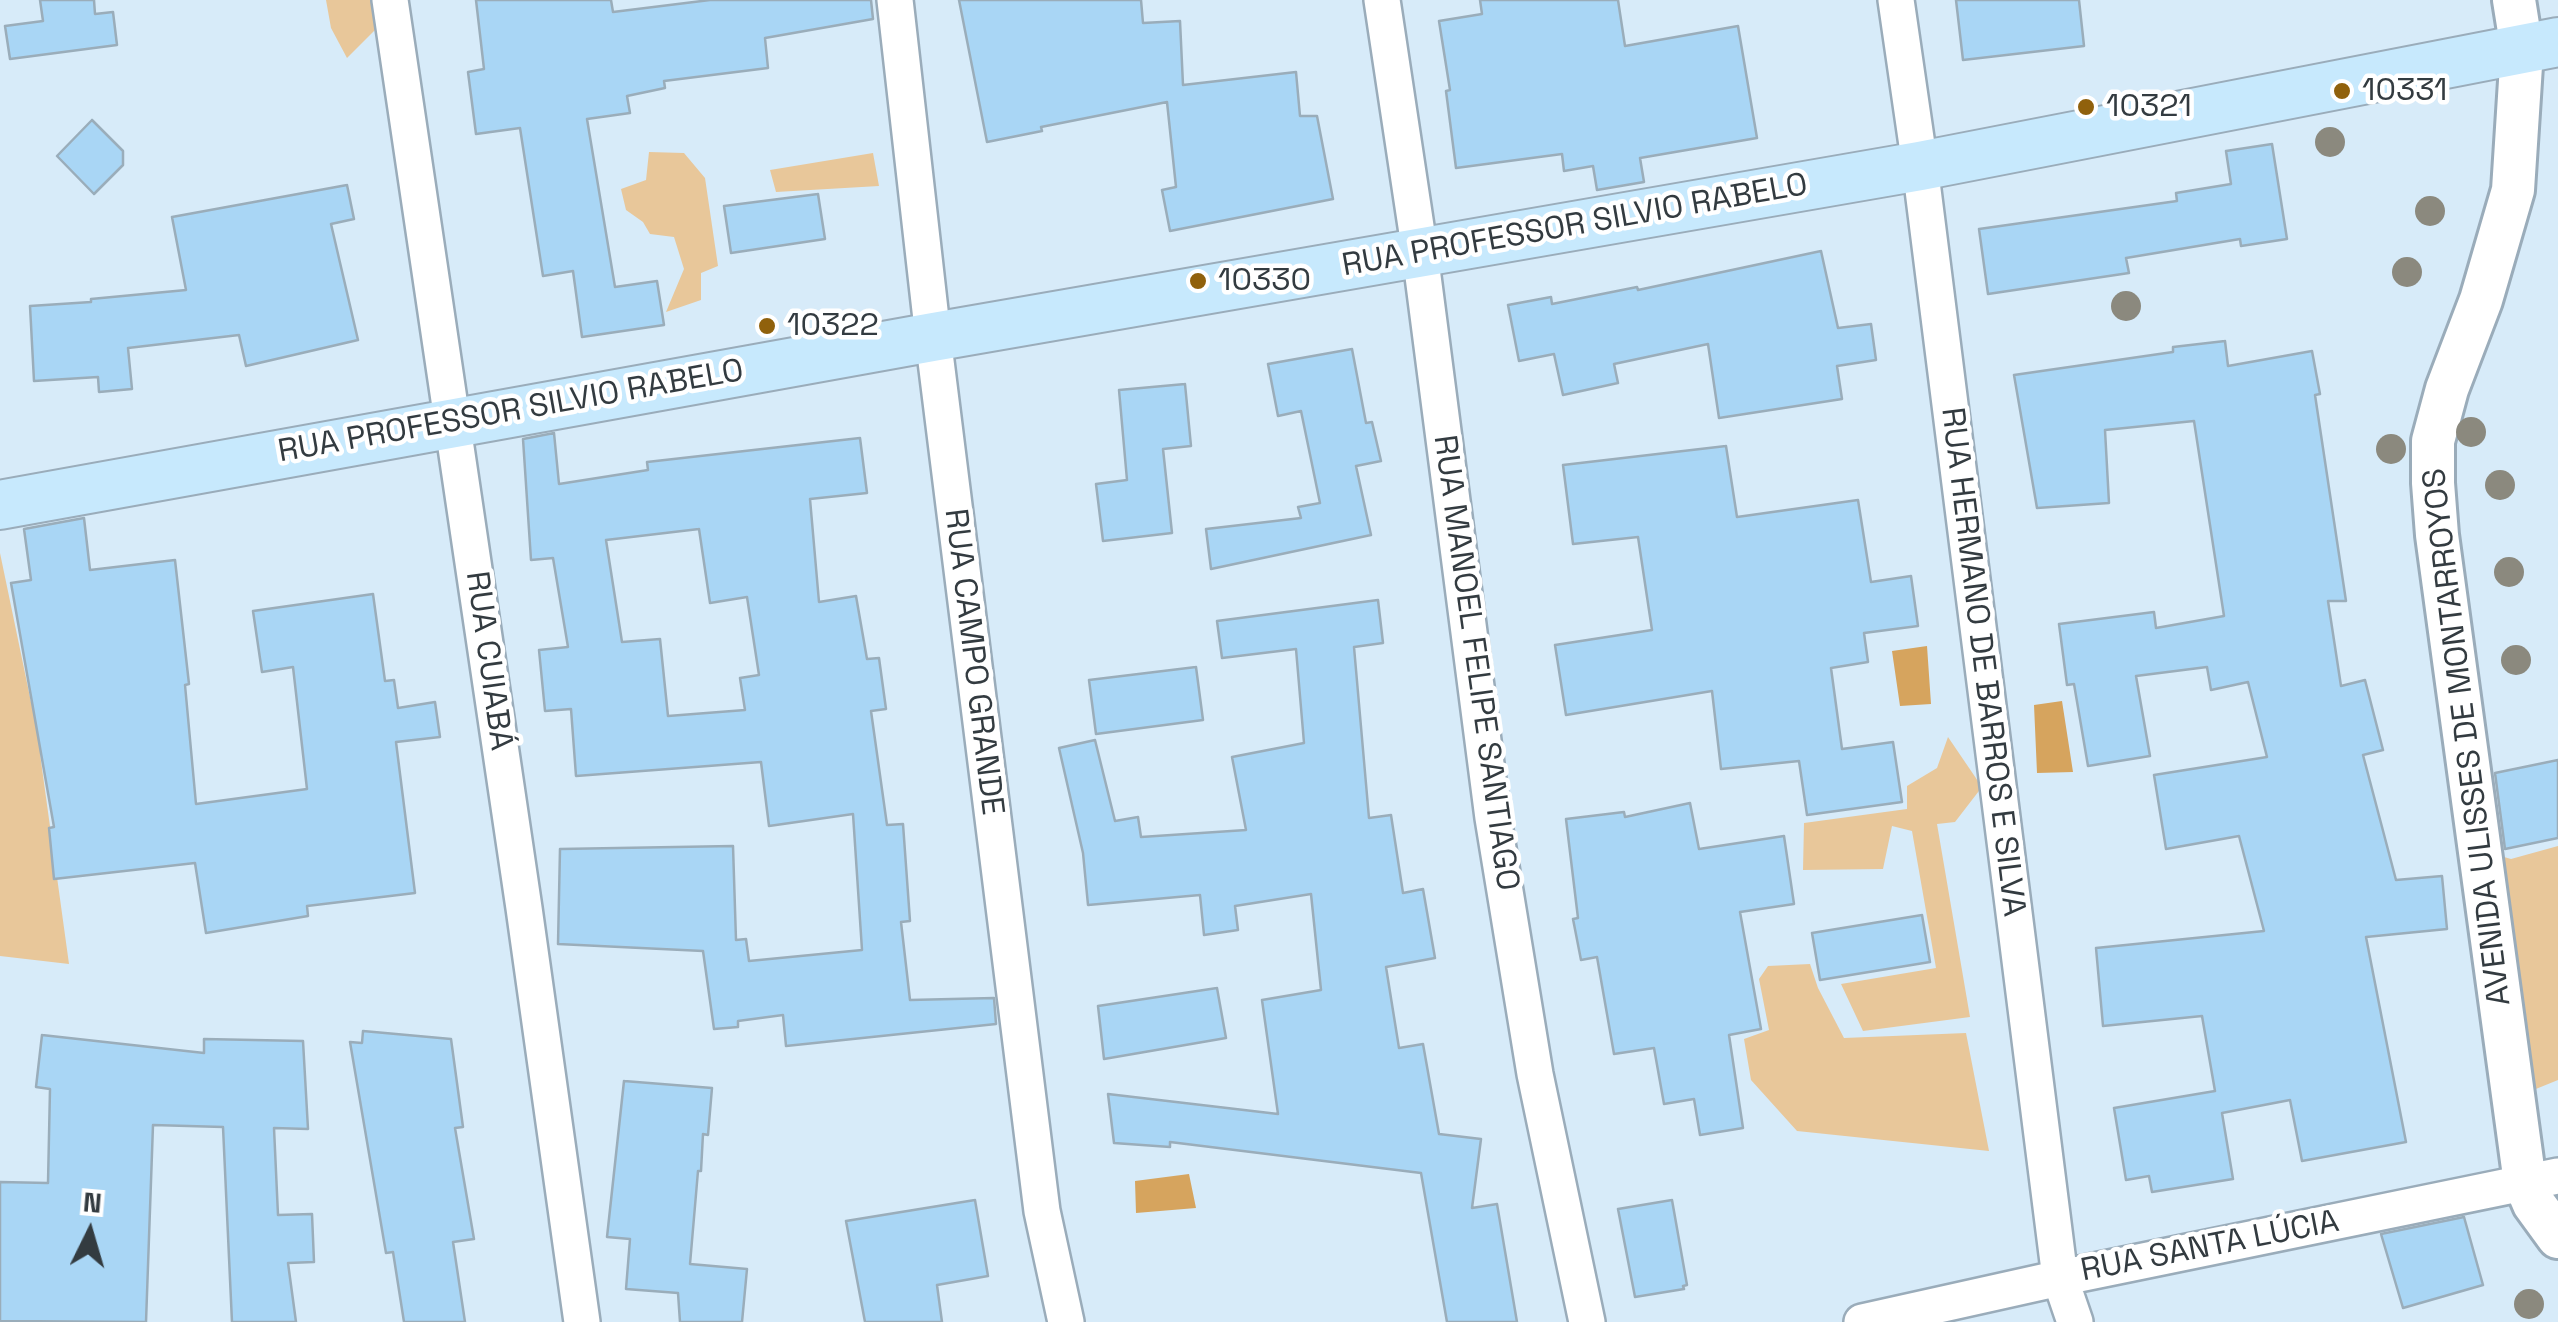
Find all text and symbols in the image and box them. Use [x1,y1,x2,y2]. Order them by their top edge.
place label: 10331 [2362,72,2447,110]
marker: 10331 [2331,80,2353,102]
place label: 10321 [2106,88,2192,126]
marker: 10321 [2075,96,2097,118]
street label: RUA PROFESSOR SILVIO RABELO [1339,166,1811,286]
place label: 10330 [1218,262,1311,300]
marker: 10330 [1187,270,1209,292]
place label: 10322 [787,307,879,345]
marker: 10322 [756,315,778,337]
street label: RUA PROFESSOR SILVIO RABELO [275,352,747,472]
street label: RUA HERMANO DE BARROS E SILVA [1932,405,2032,919]
street label: RUA MANOEL FELIPE SANTIAGO [1424,433,1526,893]
street label: AVENIDA ULISSES DE MONTARROYOS [2416,466,2520,1008]
street label: RUA CAMPO GRANDE [935,507,1011,817]
street label: RUA CUIABÁ [456,569,520,753]
north arrow [40,1182,140,1282]
text: N [82,1183,104,1221]
street label: RUA SANTA LÚCIA [2078,1203,2342,1291]

